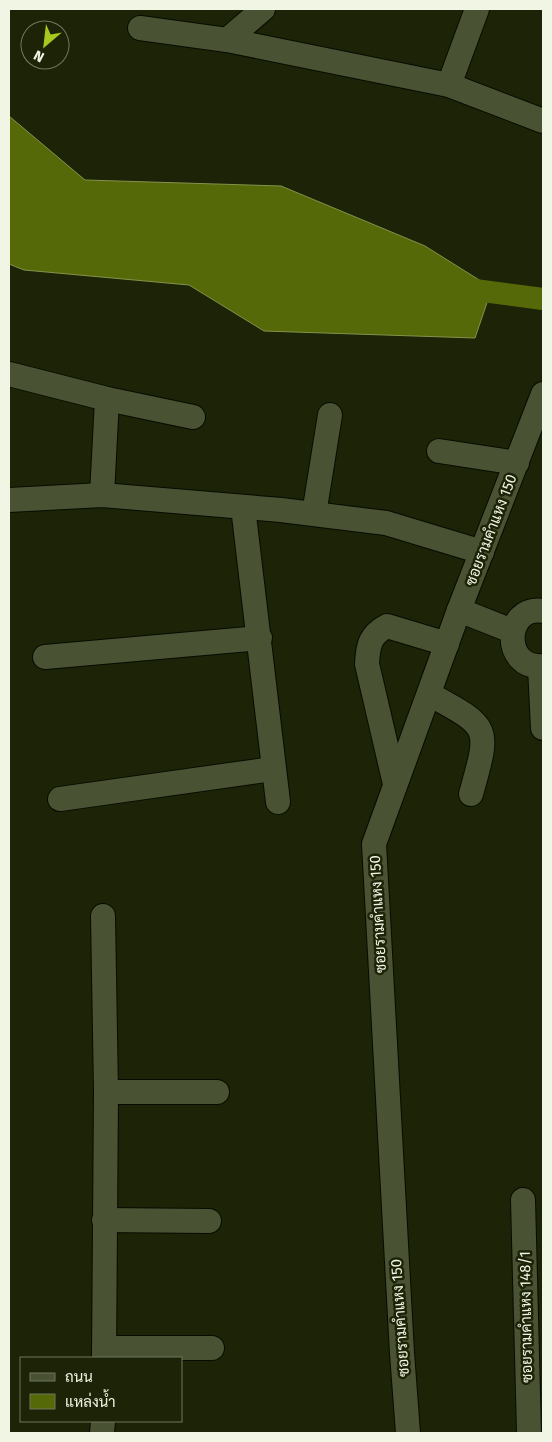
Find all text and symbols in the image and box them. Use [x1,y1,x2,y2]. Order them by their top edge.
north arrow [20,20,70,70]
text: N [31,46,47,66]
street label: ซอยรามคำแหง 150 [461,472,521,588]
street label: ซอยรามคำแหง 150 [366,855,390,973]
street label: ซอยรามคำแหง 148/1 [516,1251,536,1383]
street label: ซอยรามคำแหง 150 [387,1258,413,1378]
legend [20,1357,182,1422]
text: ถนน [65,1368,93,1386]
text: แหล่งน้ำ [65,1389,116,1411]

